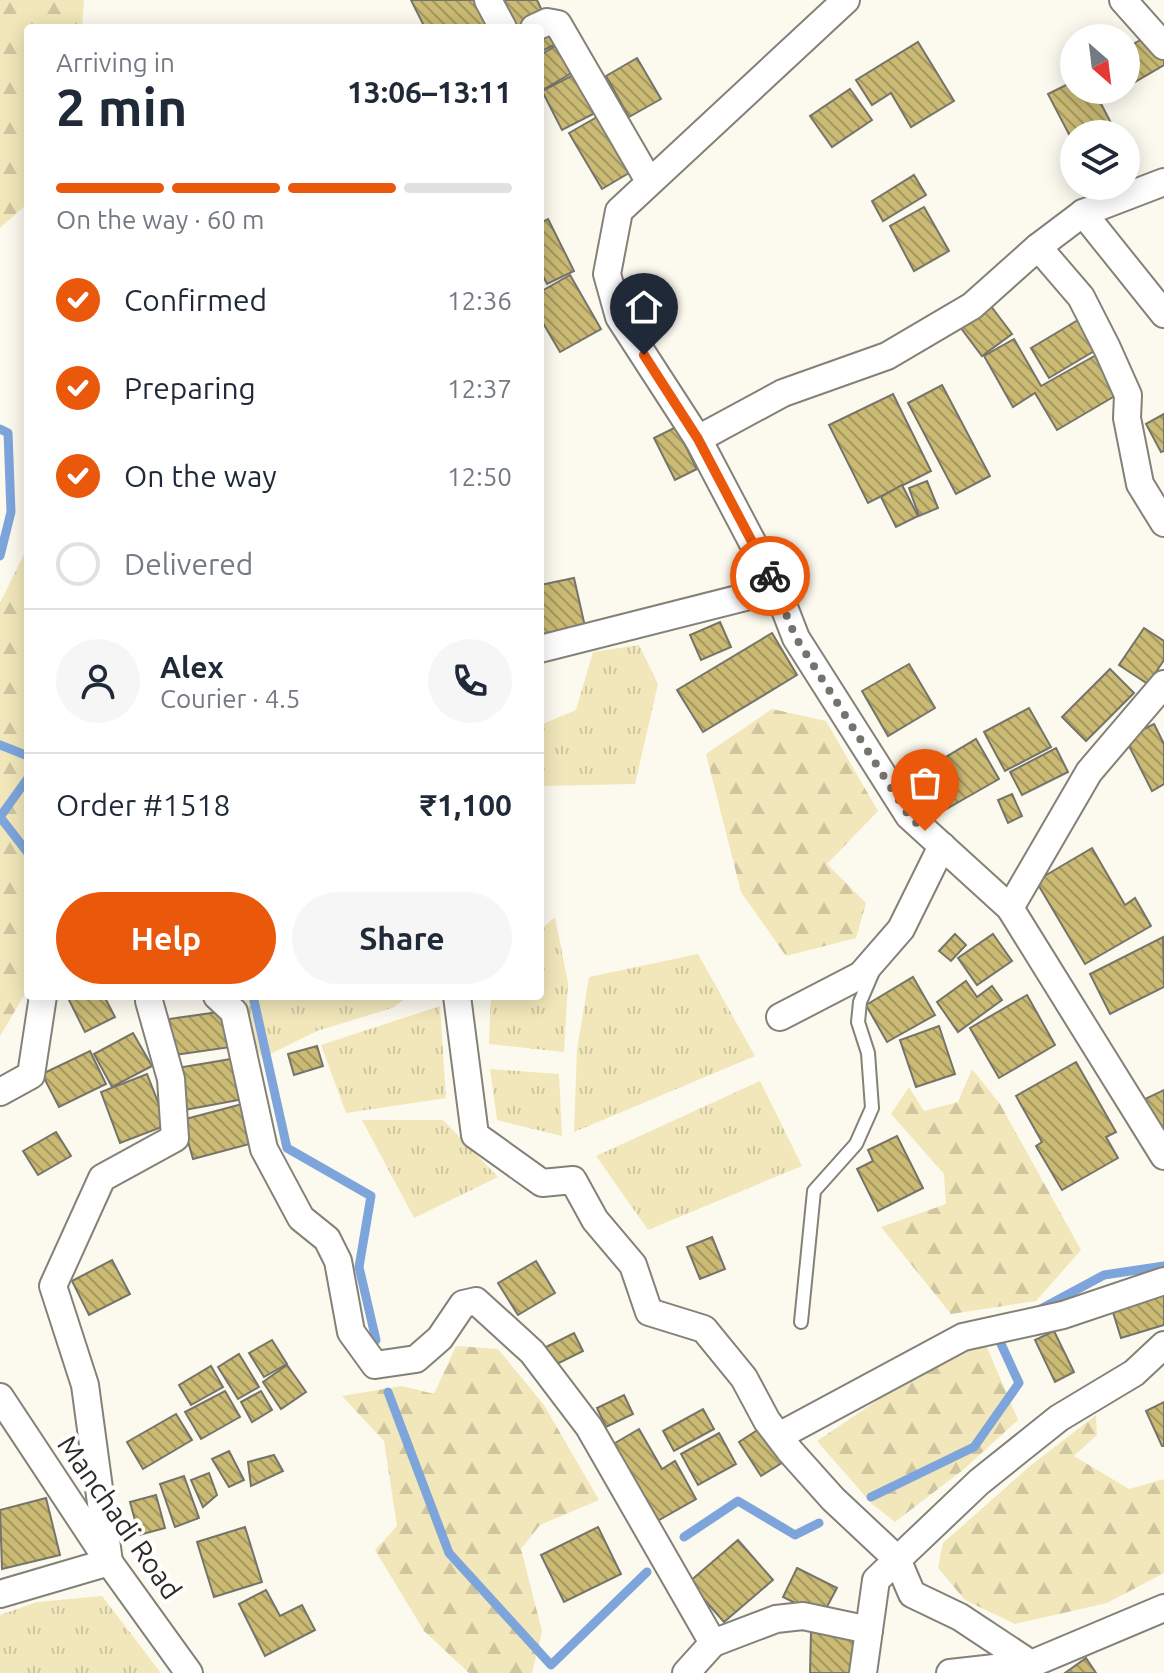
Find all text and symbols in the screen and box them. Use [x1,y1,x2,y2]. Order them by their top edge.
north arrow [1060,24,1140,104]
map controls [1060,24,1140,200]
text: Arriving in [56,48,175,77]
text: 13:06–13:11 [347,75,512,109]
text: 2 min [56,78,187,136]
button: layers [1060,120,1140,200]
text: On the way · 60 m [56,205,264,234]
pin [610,273,678,355]
icon: check [56,278,100,322]
text: Confirmed [124,283,267,317]
icon: home [622,285,666,329]
text: 12:36 [447,286,512,315]
icon: check [56,366,100,410]
text: Preparing [124,371,256,405]
text: 12:37 [447,374,512,403]
icon: check [56,454,100,498]
text: On the way [124,459,277,493]
text: 12:50 [447,462,512,491]
courier [730,536,810,616]
text: Delivered [124,547,253,581]
icon: bike [748,554,792,598]
button: person [56,639,140,723]
button: phone [428,639,512,723]
text: Alex [160,650,224,684]
text: Courier · 4.5 [160,684,300,713]
pin [891,749,959,831]
icon: bag [903,761,947,805]
text: Order #1518 [56,788,230,822]
text: ₹1,100 [420,788,512,822]
button: Help [56,892,276,984]
button: Share [292,892,512,984]
street label: Manchadi Road [52,1429,188,1605]

